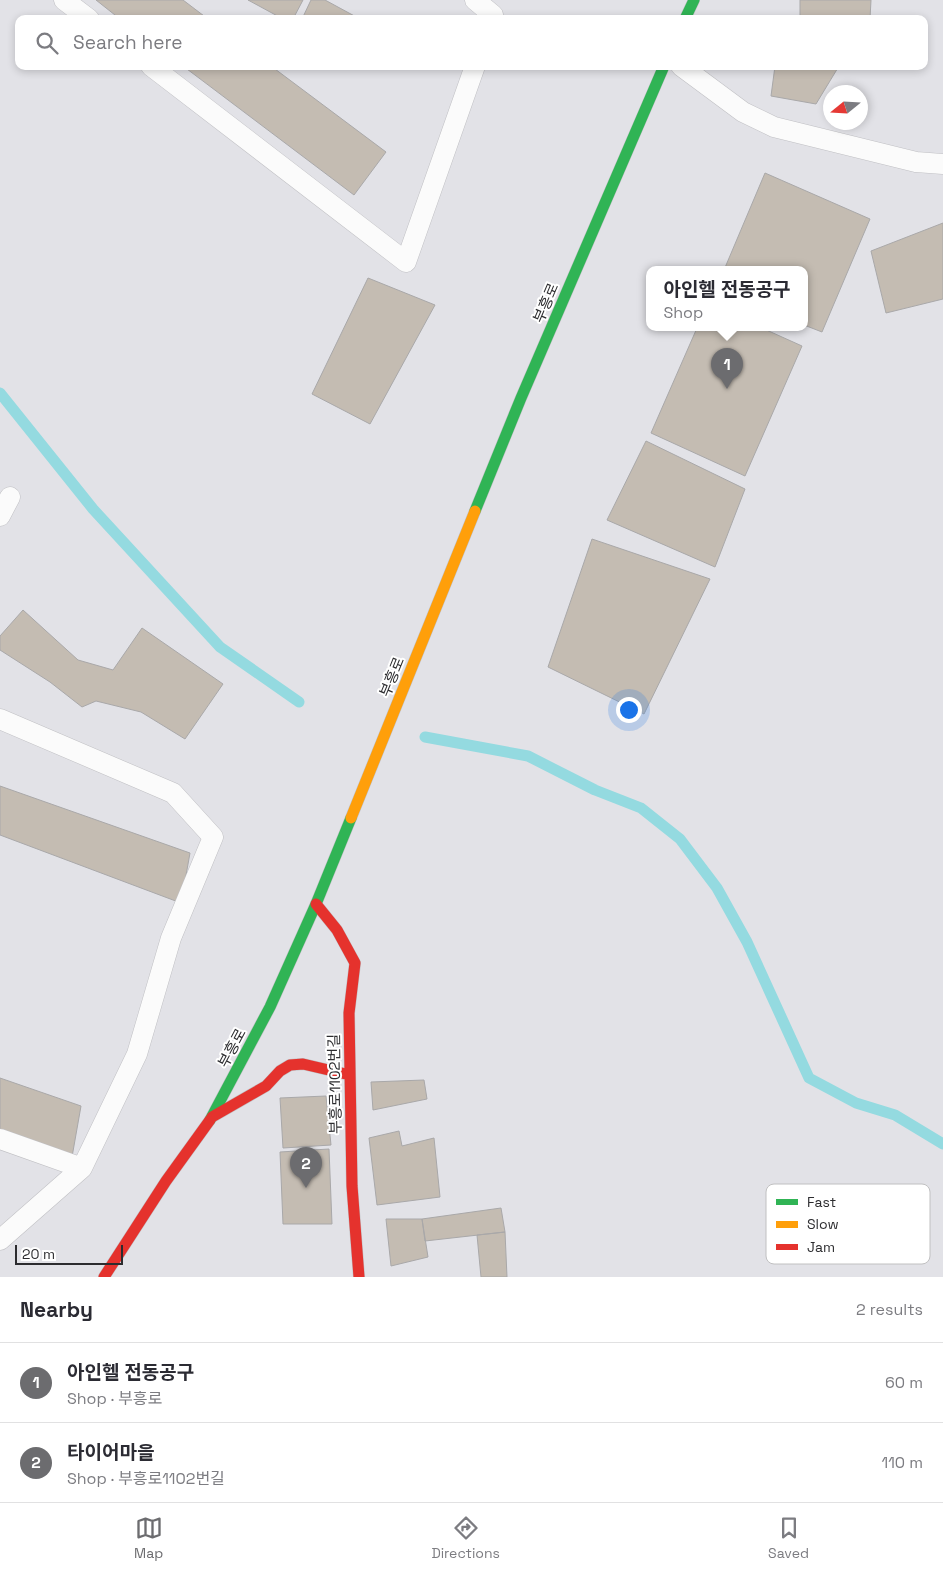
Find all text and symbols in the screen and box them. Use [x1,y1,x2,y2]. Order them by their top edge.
search box [15,15,928,70]
icon: search [33,29,61,57]
text: Search here [73,30,183,55]
north arrow [823,85,868,130]
popup [646,266,808,331]
text: 아인헬 전동공구 [663,277,791,302]
street label: 부흥로 [529,280,562,326]
text: Shop [663,302,703,323]
pin: 1 [711,348,743,389]
street label: 부흥로 [375,654,408,700]
your location [616,697,642,723]
street label: 부흥로 [213,1025,250,1071]
street label: 부흥로1102번길 [324,1034,345,1134]
pin: 2 [290,1147,322,1188]
legend [766,1184,930,1264]
text: Fast [807,1193,836,1211]
text: Slow [807,1215,839,1233]
text: Jam [807,1238,835,1256]
scale bar [15,1242,122,1265]
text: 20 m [22,1245,55,1263]
text: Nearby [20,1296,93,1323]
text: 2 results [856,1299,923,1320]
text: 아인헬 전동공구 [67,1360,194,1385]
text: 1 [32,1372,40,1393]
text: 60 m [885,1372,923,1393]
text: Shop · 부흥로 [67,1388,162,1409]
text: 타이어마을 [67,1440,154,1465]
text: 2 [31,1452,41,1473]
text: 110 m [881,1452,923,1473]
text: Shop · 부흥로1102번길 [67,1468,225,1489]
tab: Map [134,1514,163,1562]
tab: Directions [431,1514,500,1562]
tab: Saved [768,1514,809,1562]

